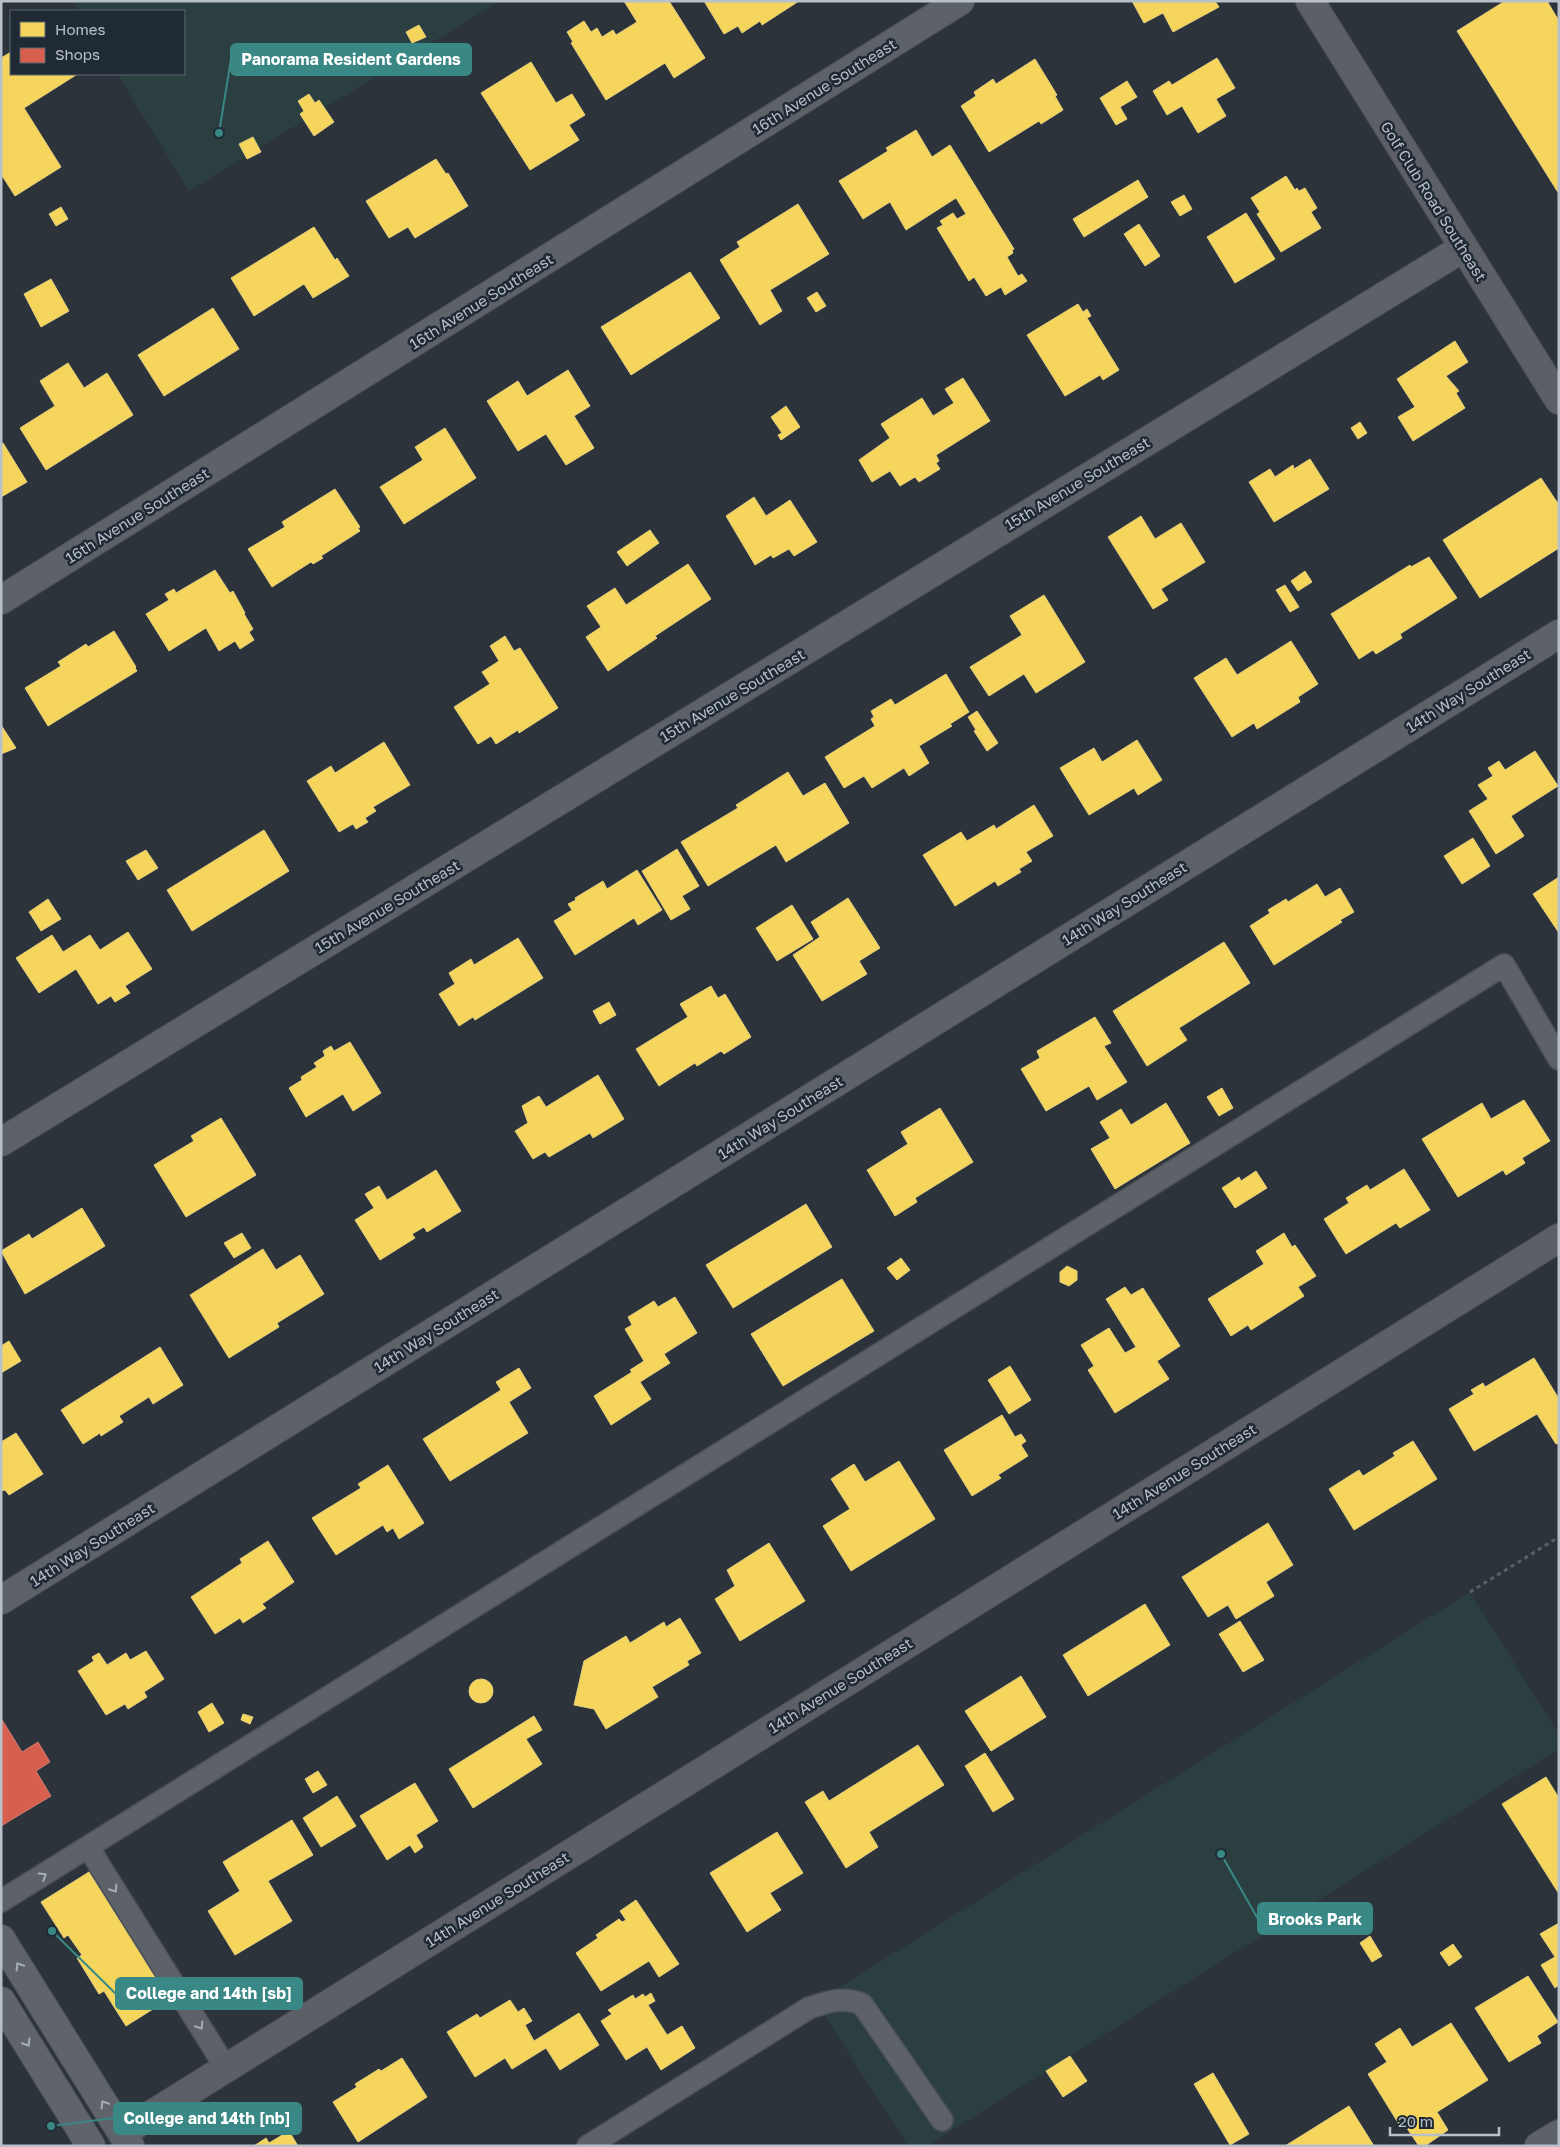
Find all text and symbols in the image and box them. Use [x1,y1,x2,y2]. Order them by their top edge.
legend [10,10,185,75]
text: Homes [55,20,105,38]
street label: 16th Avenue Southeast [749,34,899,138]
callout: Panorama Resident Gardens [231,44,471,75]
text: Shops [55,45,100,63]
text: Panorama Resident Gardens [241,49,461,69]
street label: Golf Club Road Southeast [1377,118,1491,284]
street label: 16th Avenue Southeast [406,249,556,353]
street label: 15th Avenue Southeast [1001,433,1153,533]
street label: 16th Avenue Southeast [62,463,212,567]
street label: 14th Way Southeast [1402,644,1534,736]
street label: 15th Avenue Southeast [656,645,808,745]
street label: 15th Avenue Southeast [311,856,463,956]
street label: 14th Way Southeast [1058,857,1190,949]
street label: 14th Way Southeast [714,1071,846,1163]
street label: 14th Way Southeast [370,1284,502,1376]
street label: 14th Avenue Southeast [1109,1419,1259,1523]
street label: 14th Way Southeast [26,1498,158,1590]
street label: 14th Avenue Southeast [765,1633,915,1737]
street label: 14th Avenue Southeast [422,1847,572,1951]
one-way arrow [37,1872,46,1882]
one-way arrow [107,1883,117,1892]
callout: Brooks Park [1258,1903,1372,1934]
text: Brooks Park [1268,1909,1363,1929]
one-way arrow [15,1963,25,1972]
callout: College and 14th [sb] [116,1978,302,2009]
text: College and 14th [sb] [126,1983,292,2003]
one-way arrow [194,2021,203,2030]
one-way arrow [21,2037,30,2046]
one-way arrow [101,2101,111,2110]
callout: College and 14th [nb] [114,2103,301,2134]
scale bar [1390,2104,1499,2136]
text: College and 14th [nb] [123,2108,291,2128]
text: 20 m [1398,2112,1433,2130]

